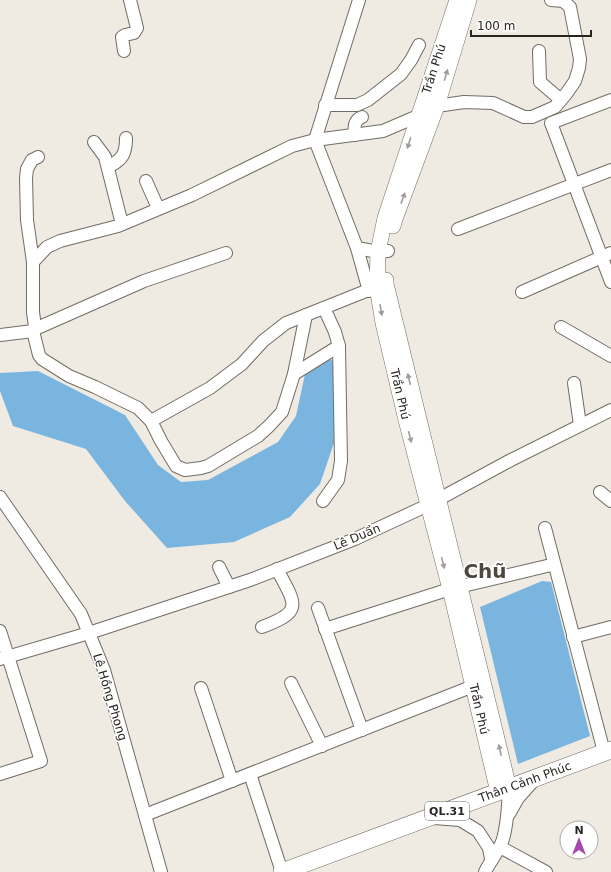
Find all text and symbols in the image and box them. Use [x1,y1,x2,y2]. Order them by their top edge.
scale bar [471,12,591,38]
text: 100 m [477,19,515,33]
street label: Trần Phú [419,42,449,97]
one-way arrow [443,69,449,81]
one-way arrow [406,138,412,150]
one-way arrow [400,191,406,203]
one-way arrow [378,304,384,316]
street label: Trần Phú [387,366,413,421]
one-way arrow [405,373,411,385]
one-way arrow [408,431,414,443]
street label: Lê Duẩn [331,521,383,553]
one-way arrow [440,557,446,569]
district label: Chũ [463,559,507,583]
street label: Lê Hồng Phong [90,652,130,742]
street label: Trần Phú [466,681,492,736]
one-way arrow [496,744,502,756]
street label: Thân Cảnh Phúc [476,759,573,806]
road number: QL.31 [425,802,469,820]
north arrow [559,820,599,860]
text: N [574,824,584,837]

